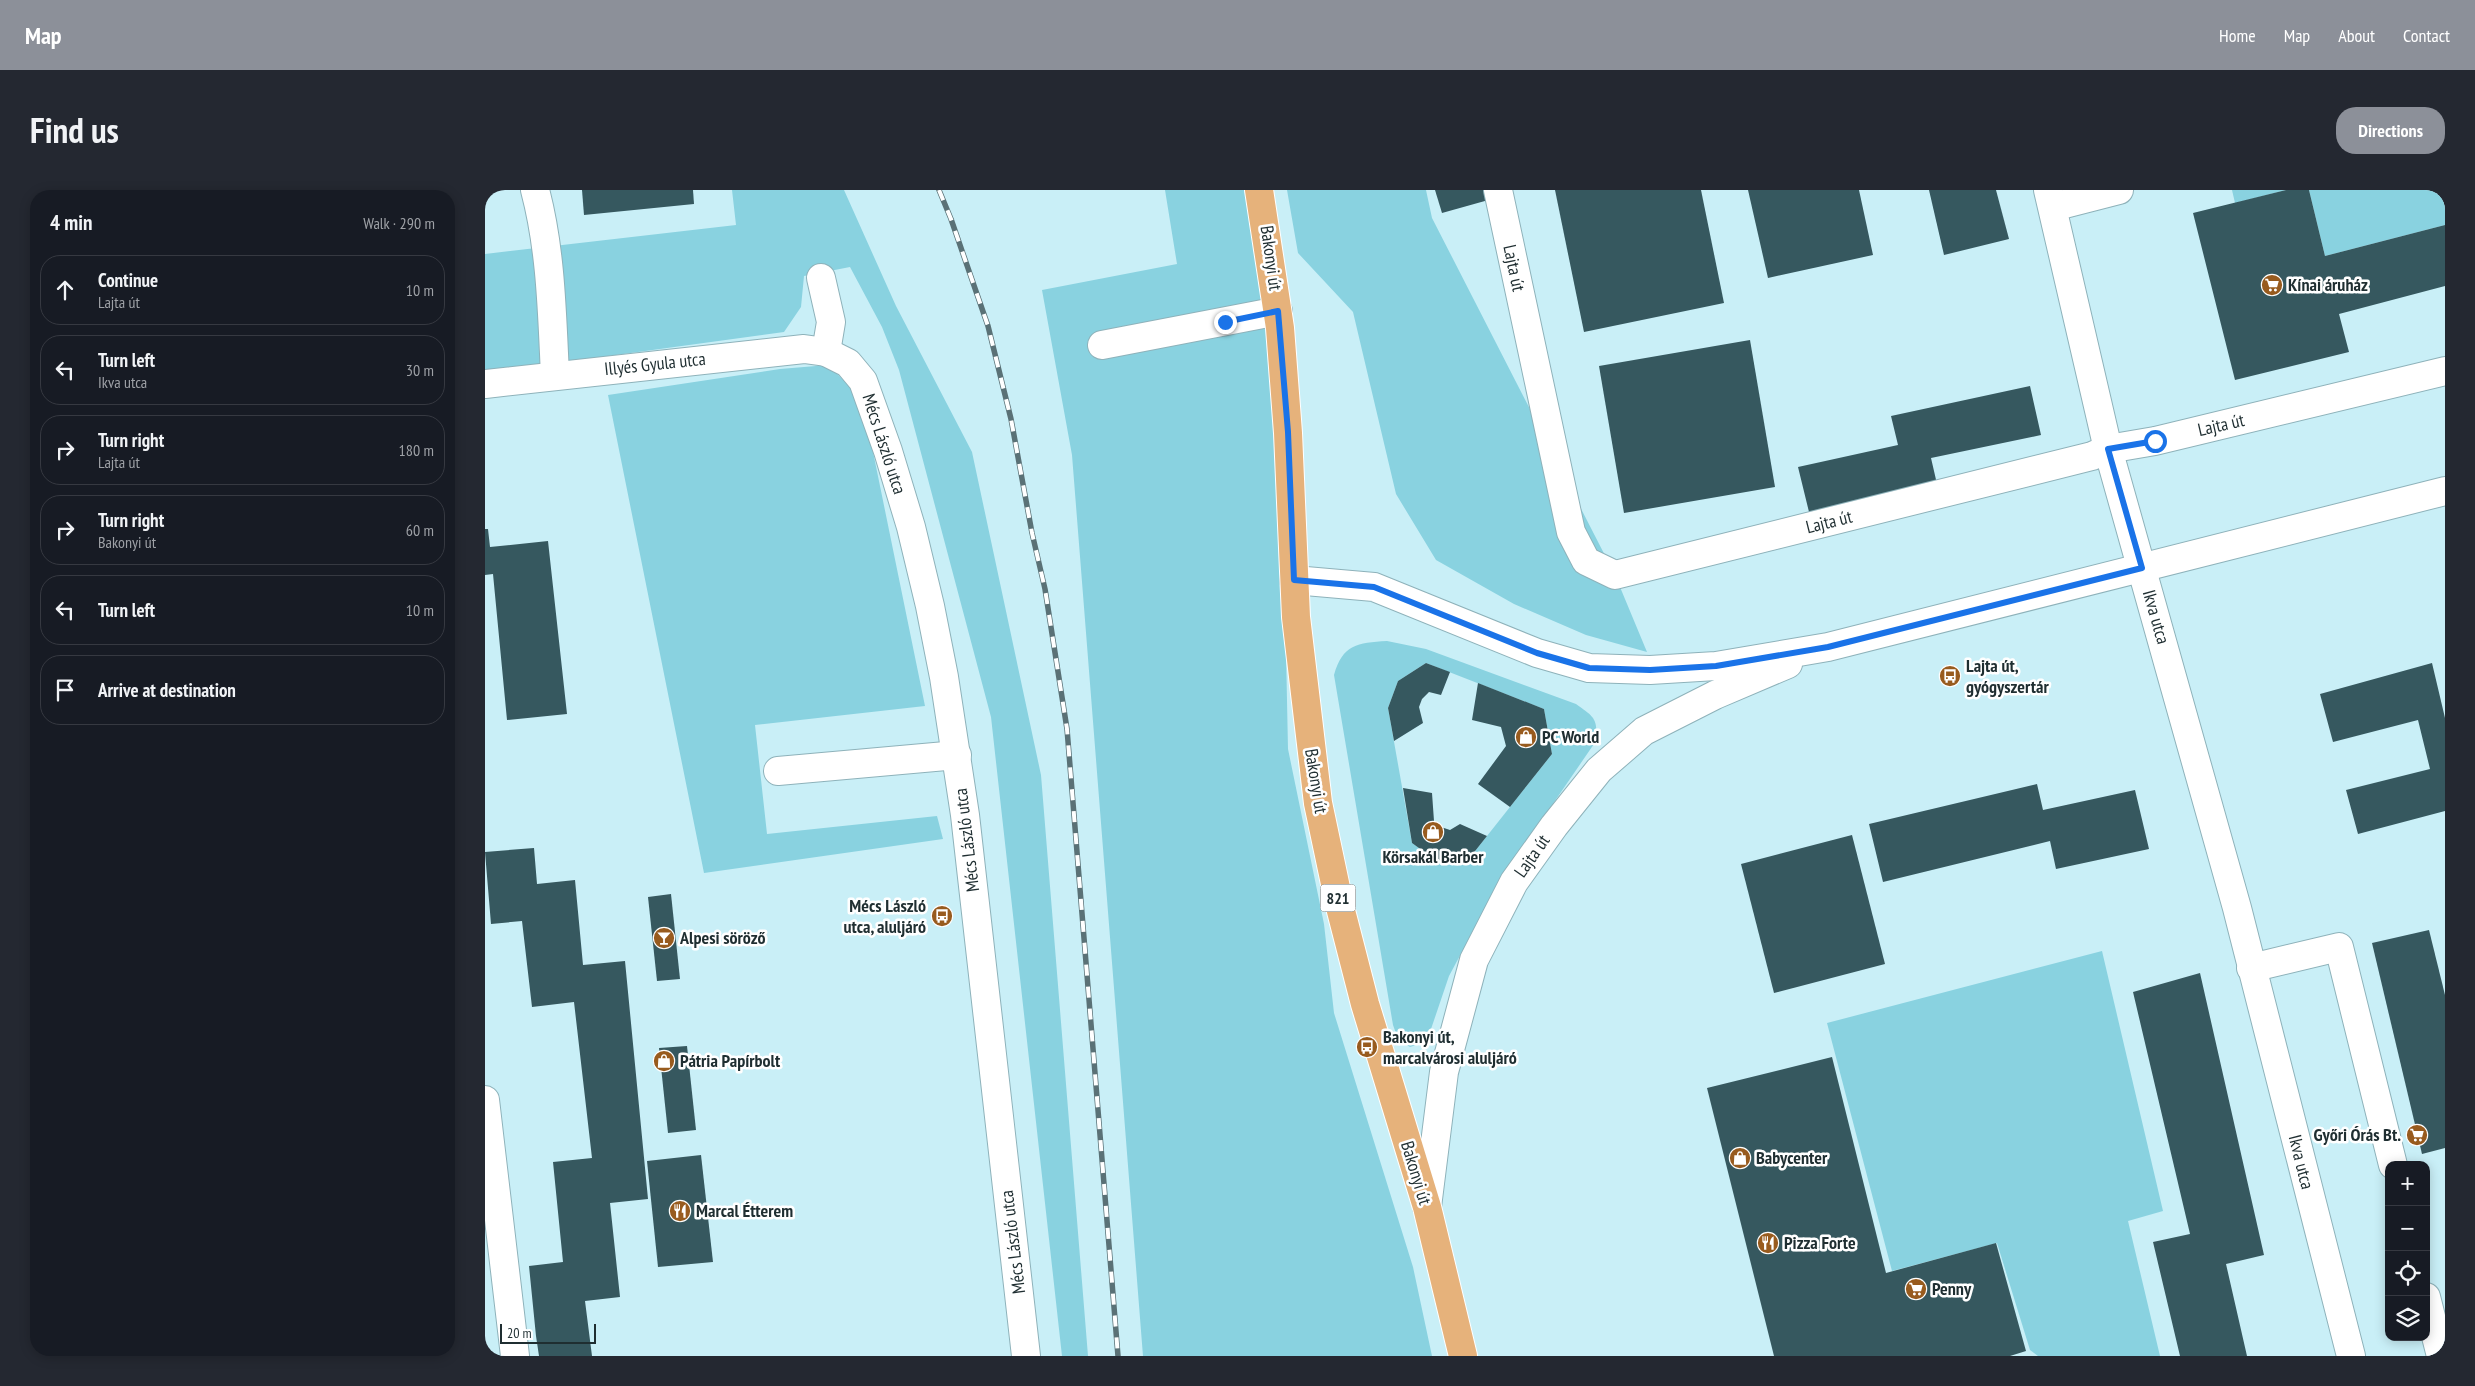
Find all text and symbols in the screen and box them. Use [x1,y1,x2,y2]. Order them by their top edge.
text: Map [25,20,62,51]
text: Home [2219,24,2256,47]
text: Map [2284,24,2310,47]
text: About [2338,24,2375,47]
text: Contact [2403,24,2450,47]
text: Find us [30,107,119,153]
button: Directions [2336,107,2445,154]
text: 4 min [50,209,92,236]
text: Walk · 290 m [363,213,435,233]
street label: Bakonyi út [1256,224,1287,292]
street label: Lajta út [1498,243,1531,293]
text: Continue [98,268,158,292]
supermarket icon: Kínai áruház [2260,273,2284,297]
place label: Kínai áruház [2288,273,2368,296]
icon: ahead [51,276,79,304]
text: 10 m [406,280,434,300]
text: Lajta út [98,292,140,312]
route end [1214,311,1237,334]
street label: Illyés Gyula utca [603,347,707,380]
text: Turn left [98,348,155,372]
icon: left [51,356,79,384]
text: 30 m [406,360,434,380]
text: Ikva utca [98,372,147,392]
street label: Mécs László utca [857,391,912,497]
street label: Lajta út [2195,408,2246,441]
text: Turn right [98,428,164,452]
route start [2144,430,2167,453]
icon: right [51,436,79,464]
text: 180 m [399,440,434,460]
text: Lajta út [98,452,140,472]
street label: Lajta út [1803,505,1855,538]
text: Turn right [98,508,164,532]
icon: right [51,516,79,544]
text: 60 m [406,520,434,540]
text: Bakonyi út [98,532,156,552]
street label: Ikva utca [2138,587,2175,647]
icon: left [51,596,79,624]
text: Turn left [98,598,155,622]
text: 10 m [406,600,434,620]
place label: Lajta út, gyógyszertár [1966,654,2049,698]
bus stop icon: Lajta út, gyógyszertár [1938,664,1962,688]
icon: arrive [51,676,79,704]
text: Arrive at destination [98,678,236,702]
shop icon: PC World [1514,725,1538,749]
place label: PC World [1542,725,1599,748]
street label: Bakonyi út [1300,747,1333,815]
street label: Mécs László utca [949,787,984,893]
shop icon: Körsakál Barber [1421,820,1445,844]
street label: Lajta út [1509,830,1555,882]
place label: Körsakál Barber [1382,845,1484,868]
road number: 821 [1321,884,1355,911]
place label: Mécs László utca, aluljáró [844,894,926,938]
bus stop icon: Mécs László utca, aluljáró [930,904,954,928]
bar icon: Alpesi söröző [652,926,676,950]
place label: Alpesi söröző [679,926,765,949]
place label: Bakonyi út, marcalvárosi aluljáró [1383,1025,1517,1069]
bus stop icon: Bakonyi út, marcalvárosi aluljáró [1355,1035,1379,1059]
shop icon: Pátria Papírbolt [652,1049,676,1073]
place label: Pátria Papírbolt [680,1049,781,1072]
place label: Győri Órás Bt. [2314,1123,2401,1146]
supermarket icon: Győri Órás Bt. [2405,1123,2429,1147]
street label: Ikva utca [2284,1132,2319,1192]
street label: Bakonyi út [1396,1138,1437,1208]
shop icon: Babycenter [1728,1146,1752,1170]
place label: Babycenter [1756,1146,1828,1169]
map controls [2385,1161,2430,1341]
button: + [2385,1161,2430,1206]
street label: Mécs László utca [995,1189,1030,1295]
restaurant icon: Marcal Étterem [668,1199,692,1223]
place label: Marcal Étterem [696,1199,793,1222]
button: − [2385,1206,2430,1251]
restaurant icon: Pizza Forte [1756,1231,1780,1255]
place label: Pizza Forte [1784,1231,1856,1254]
button: locate [2385,1251,2430,1296]
supermarket icon: Penny [1904,1277,1928,1301]
place label: Penny [1932,1277,1972,1300]
button: layers [2385,1296,2430,1341]
scale bar [500,1321,596,1344]
text: 20 m [507,1324,532,1342]

